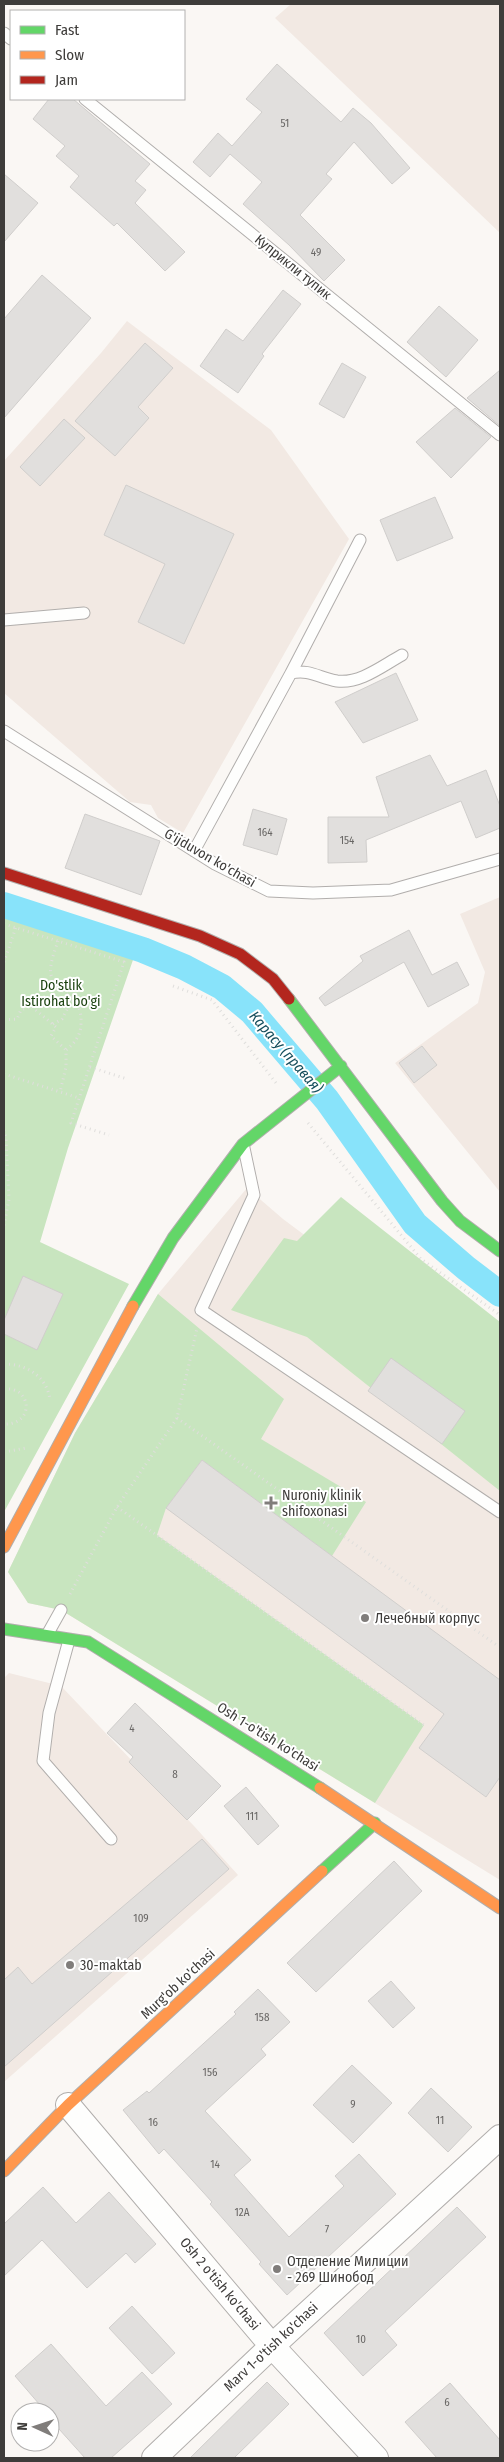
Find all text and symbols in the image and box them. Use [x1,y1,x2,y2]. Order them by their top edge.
legend [10,10,185,100]
text: Fast [55,21,79,39]
text: Slow [55,46,84,64]
text: Jam [55,71,78,89]
house number: 51 [281,117,289,130]
street label: Куприкли тупик [251,231,335,303]
house number: 49 [311,246,321,259]
street label: G'ijduvon ko'chasi [161,825,259,891]
house number: 164 [257,826,273,839]
house number: 154 [340,834,355,847]
park label: Do'stlik Istirohat bo'gi [21,977,101,1010]
water label: Карасу (правая) [246,1007,327,1097]
place label: Nuroniy klinik shifoxonasi [282,1487,362,1520]
marker: Nuroniy klinik shifoxonasi [264,1496,278,1510]
place label: Лечебный корпус [375,1610,480,1627]
marker: Лечебный корпус [359,1612,371,1624]
street label: Osh 1-o'tish ko'chasi [214,1699,322,1775]
house number: 4 [129,1722,135,1735]
house number: 8 [172,1768,178,1781]
house number: 111 [246,1810,258,1823]
house number: 109 [133,1912,149,1925]
street label: Murg'ob ko'chasi [137,1945,219,2023]
place label: 30-maktab [80,1957,142,1974]
marker: 30-maktab [64,1959,76,1971]
house number: 158 [255,2011,270,2024]
house number: 156 [203,2066,218,2079]
house number: 9 [350,2098,356,2111]
house number: 11 [436,2114,444,2127]
house number: 16 [148,2116,158,2129]
house number: 14 [210,2158,220,2171]
house number: 12А [235,2206,250,2219]
house number: 7 [325,2223,330,2236]
street label: Osh 2 o'tish ko'chasi [176,2234,264,2334]
place label: Отделение Милиции - 269 Шинобод [287,2253,409,2286]
marker: Отделение Милиции - 269 Шинобод [271,2263,283,2275]
street label: Marv 1-o'tish ko'chasi [220,2299,322,2395]
house number: 10 [356,2333,366,2346]
house number: 6 [444,2396,450,2409]
north arrow [10,2402,60,2452]
text: N [14,2422,31,2431]

